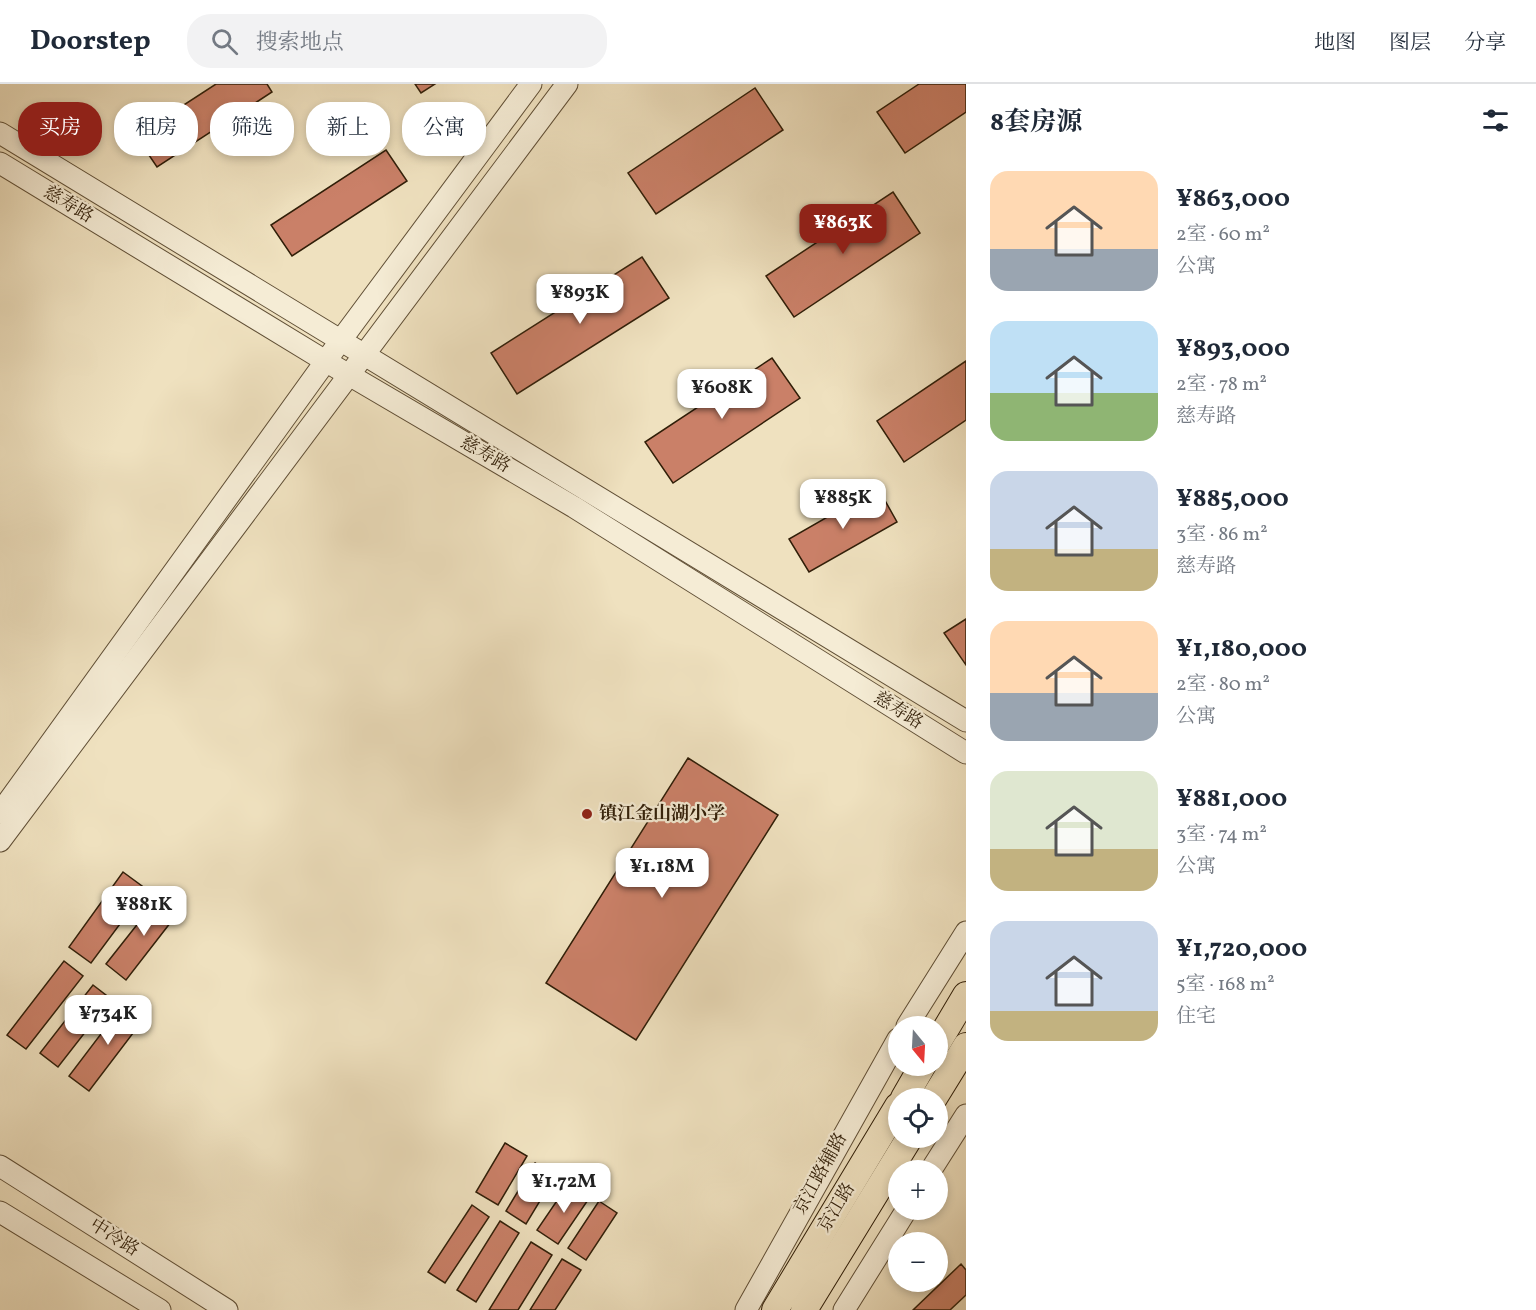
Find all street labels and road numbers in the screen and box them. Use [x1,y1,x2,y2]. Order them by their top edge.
street label: 慈寿路 [38,180,98,230]
street label: 慈寿路 [455,431,515,479]
street label: 慈寿路 [868,686,928,736]
street label: 京江路辅路 [790,1129,852,1219]
street label: 京江路 [814,1179,860,1237]
street label: 中冷路 [84,1213,144,1263]

